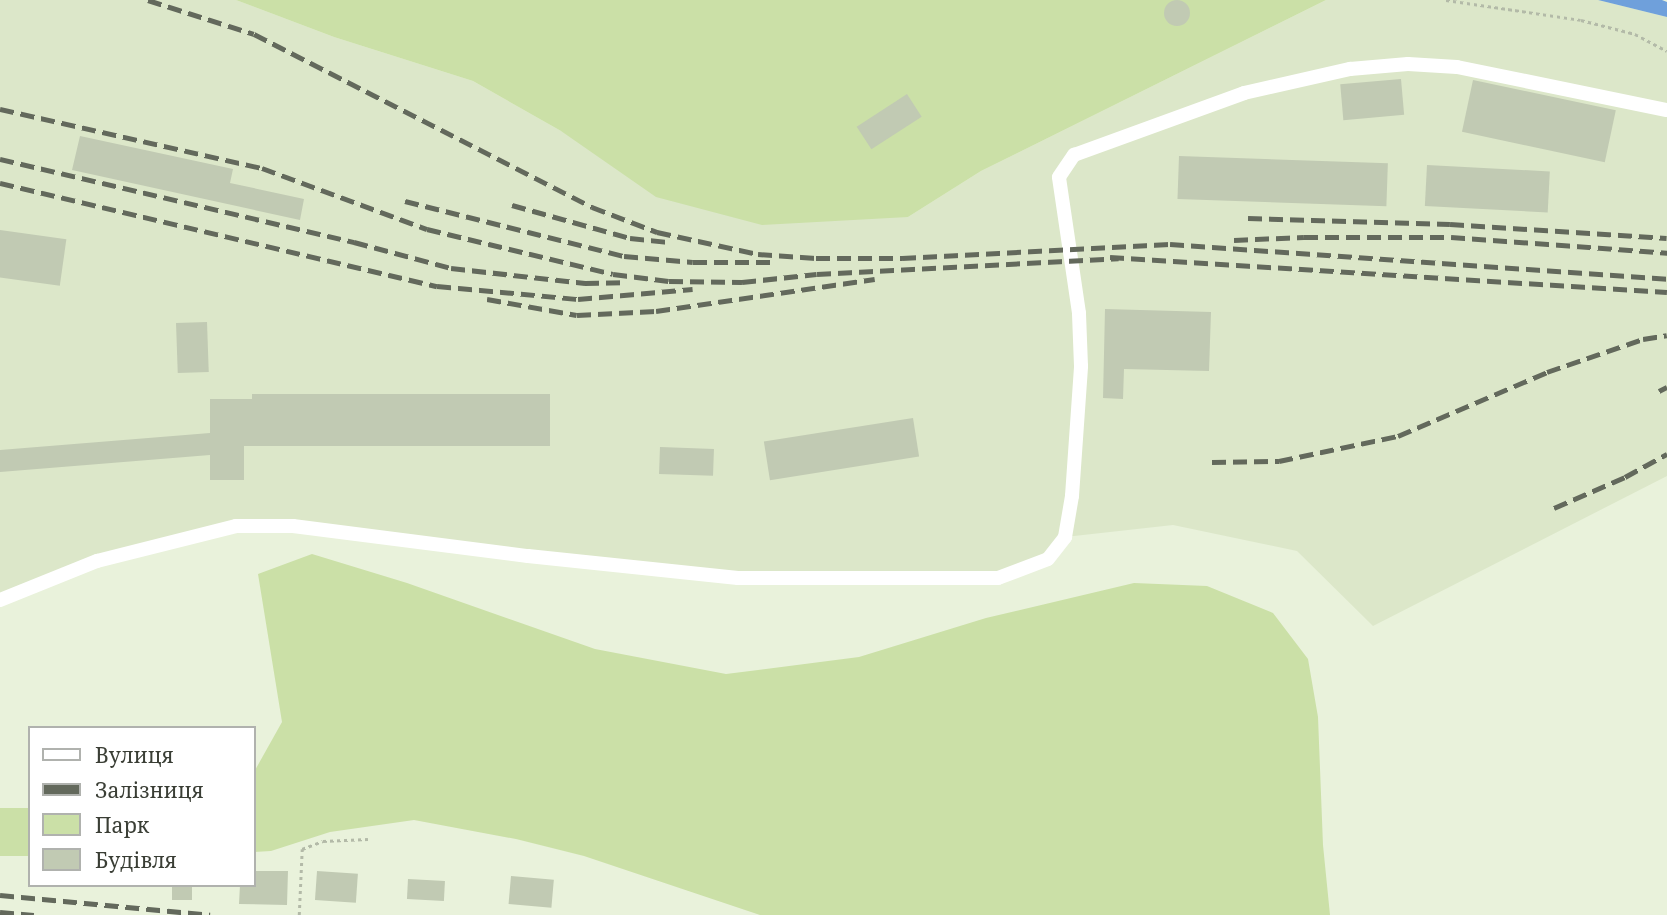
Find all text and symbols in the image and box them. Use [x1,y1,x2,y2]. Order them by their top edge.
legend [28,726,256,887]
text: Вулиця [95,741,174,769]
text: Залізниця [95,776,204,804]
text: Парк [95,811,149,839]
text: Будівля [95,846,177,874]

